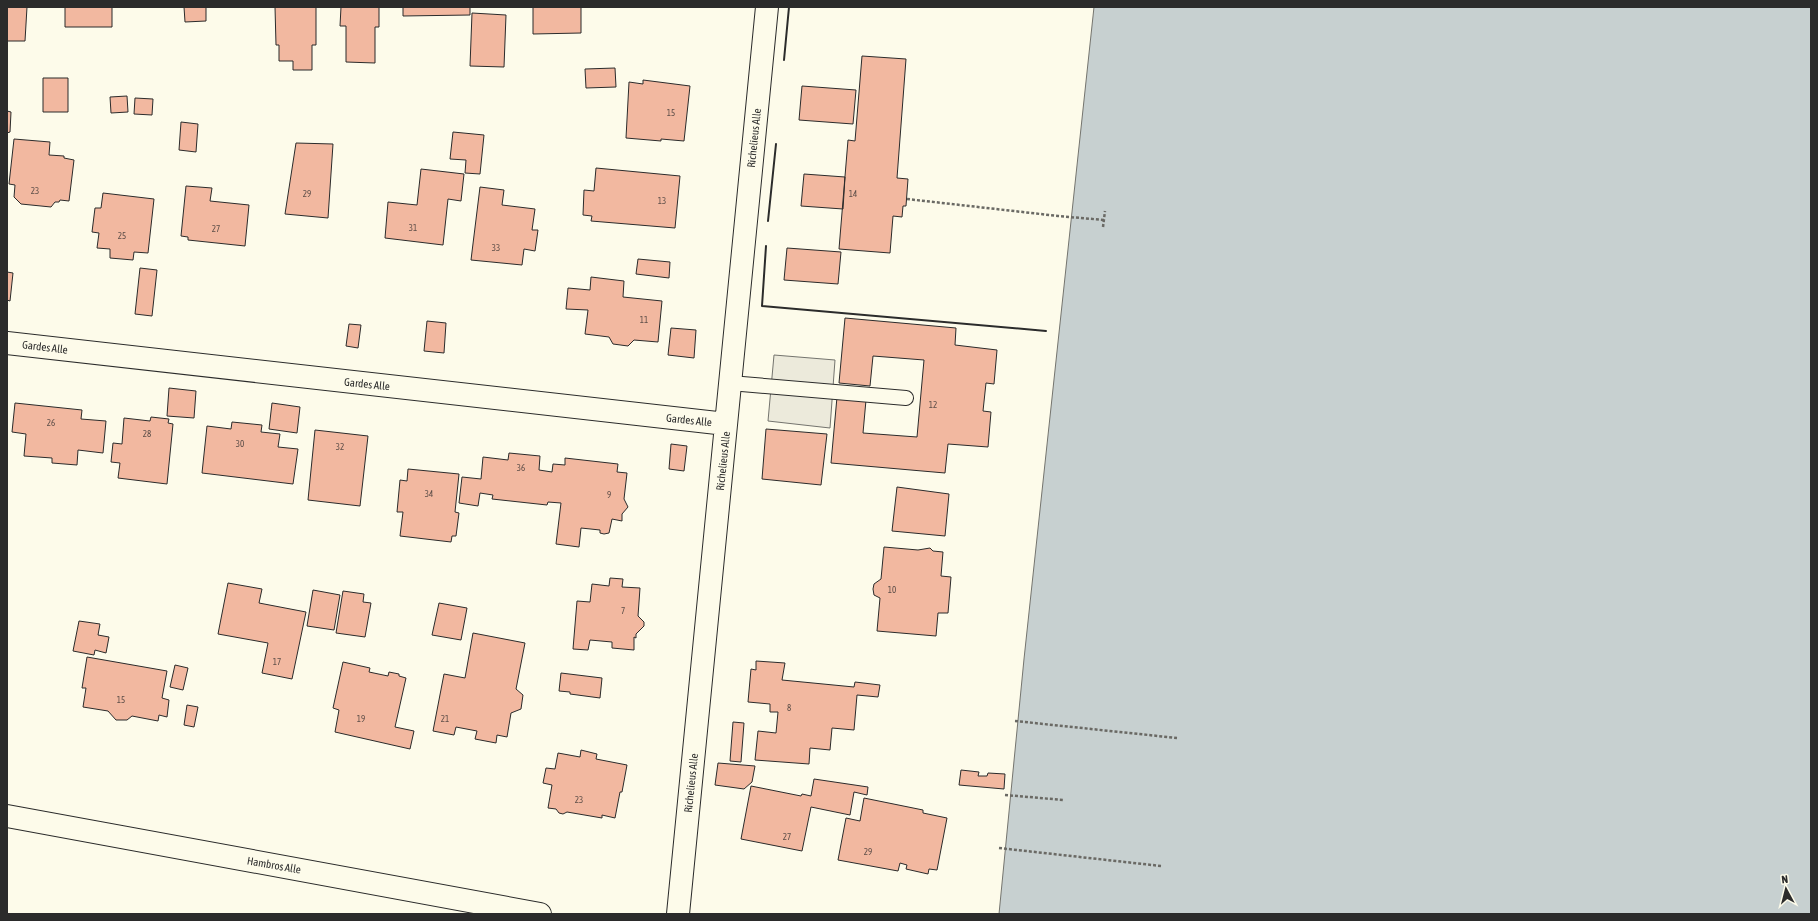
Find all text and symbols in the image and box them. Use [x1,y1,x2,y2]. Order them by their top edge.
house number: 15 [667,108,675,118]
street label: Richelieus Alle [745,108,763,168]
house number: 23 [31,186,39,196]
house number: 29 [303,189,311,199]
house number: 14 [849,189,857,199]
house number: 13 [658,196,666,206]
house number: 31 [409,223,417,233]
house number: 27 [212,224,220,234]
house number: 25 [118,231,126,241]
house number: 33 [492,243,500,253]
house number: 11 [640,315,648,325]
street label: Gardes Alle [21,338,69,356]
street label: Gardes Alle [344,376,390,392]
house number: 12 [929,400,937,410]
street label: Gardes Alle [666,412,712,428]
house number: 26 [47,418,55,428]
house number: 28 [143,429,151,439]
street label: Richelieus Alle [714,431,732,491]
house number: 30 [236,439,244,449]
house number: 32 [336,442,344,452]
house number: 36 [517,463,525,473]
house number: 34 [425,489,433,499]
house number: 9 [607,490,611,500]
house number: 10 [888,585,896,595]
house number: 7 [621,606,625,616]
house number: 17 [273,657,281,667]
house number: 15 [117,695,125,705]
house number: 8 [787,703,791,713]
house number: 19 [357,714,365,724]
house number: 21 [441,714,449,724]
street label: Richelieus Alle [682,753,700,813]
house number: 23 [575,795,583,805]
house number: 27 [783,832,791,842]
house number: 29 [864,847,872,857]
street label: Hambros Alle [246,854,302,876]
north arrow [1766,869,1806,909]
text: N [1781,873,1789,885]

